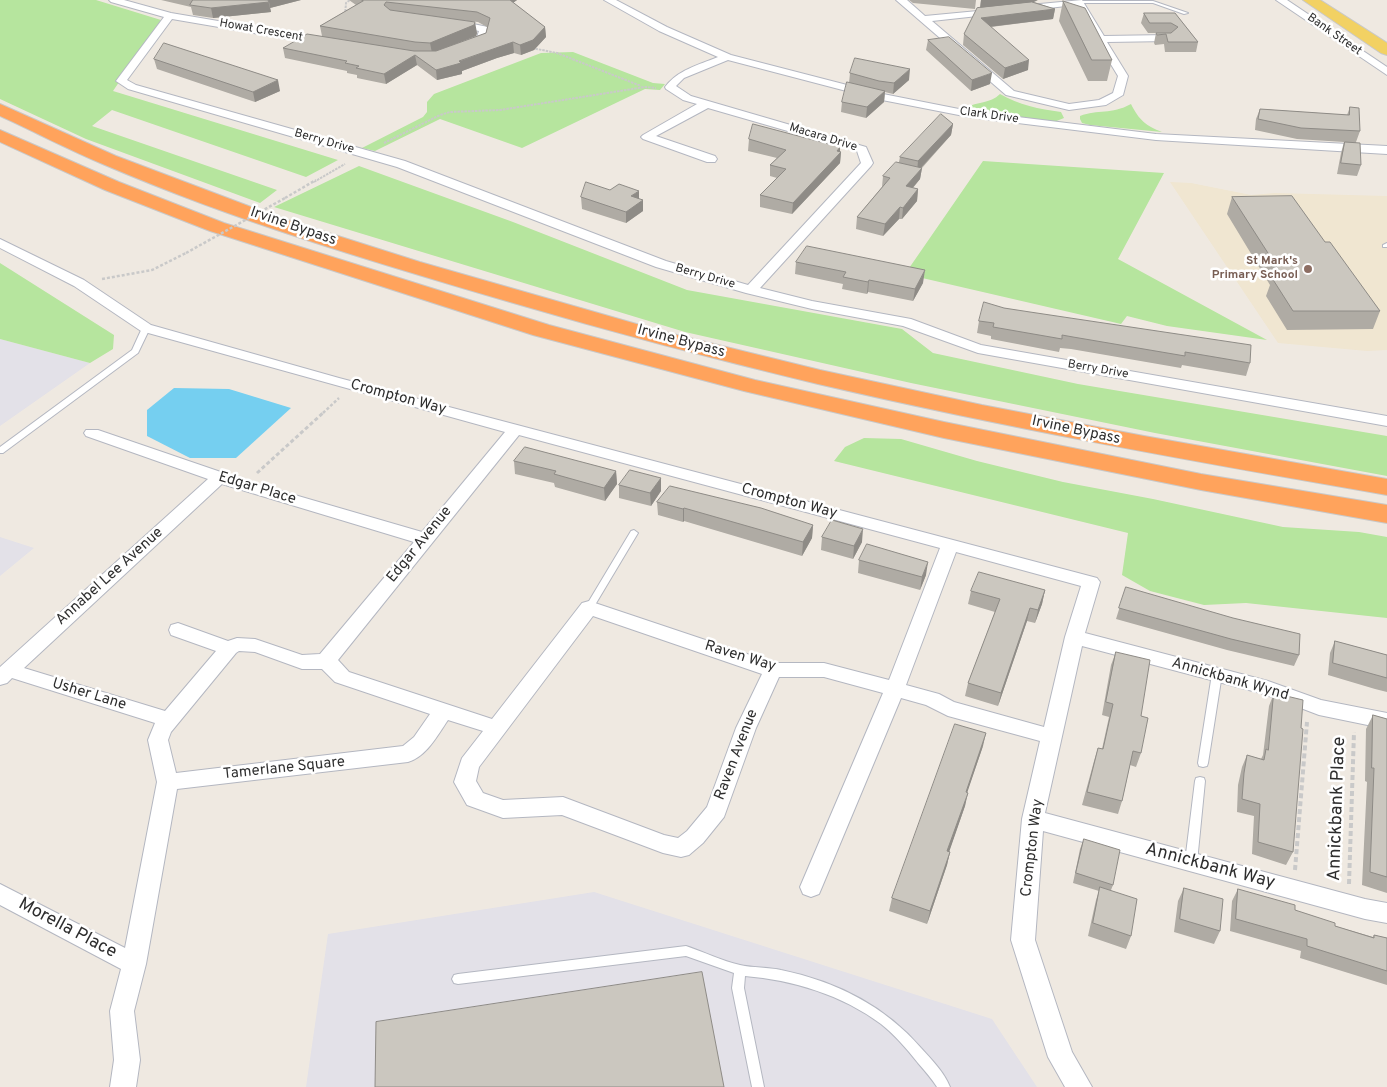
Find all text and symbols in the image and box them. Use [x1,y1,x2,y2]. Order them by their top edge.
street label: Bank Street [1304,11,1364,59]
street label: Howat Crescent [218,17,304,45]
street label: Clark Drive [958,105,1020,127]
street label: Macara Drive [787,121,859,155]
street label: Berry Drive [292,127,356,157]
street label: Irvine Bypass [247,204,339,250]
place label: St Mark's Primary School [1212,255,1298,283]
street label: Berry Drive [673,262,737,292]
marker: St Mark's Primary School [1302,263,1314,275]
street label: Irvine Bypass [635,322,727,362]
street label: Berry Drive [1066,358,1130,382]
street label: Crompton Way [348,377,448,419]
street label: Irvine Bypass [1030,413,1122,449]
street label: Edgar Place [216,469,298,509]
street label: Crompton Way [739,481,839,523]
street label: Edgar Avenue [384,503,456,587]
street label: Annabel Lee Avenue [53,524,167,630]
street label: Raven Way [702,638,778,676]
street label: Annickbank Wynd [1169,655,1291,705]
street label: Usher Lane [50,675,128,715]
street label: Raven Avenue [711,707,763,803]
street label: Annickbank Place [1325,736,1351,882]
street label: Tamerlane Square [222,754,346,784]
street label: Crompton Way [1018,798,1048,898]
street label: Annickbank Way [1143,839,1277,895]
street label: Morella Place [14,894,120,964]

